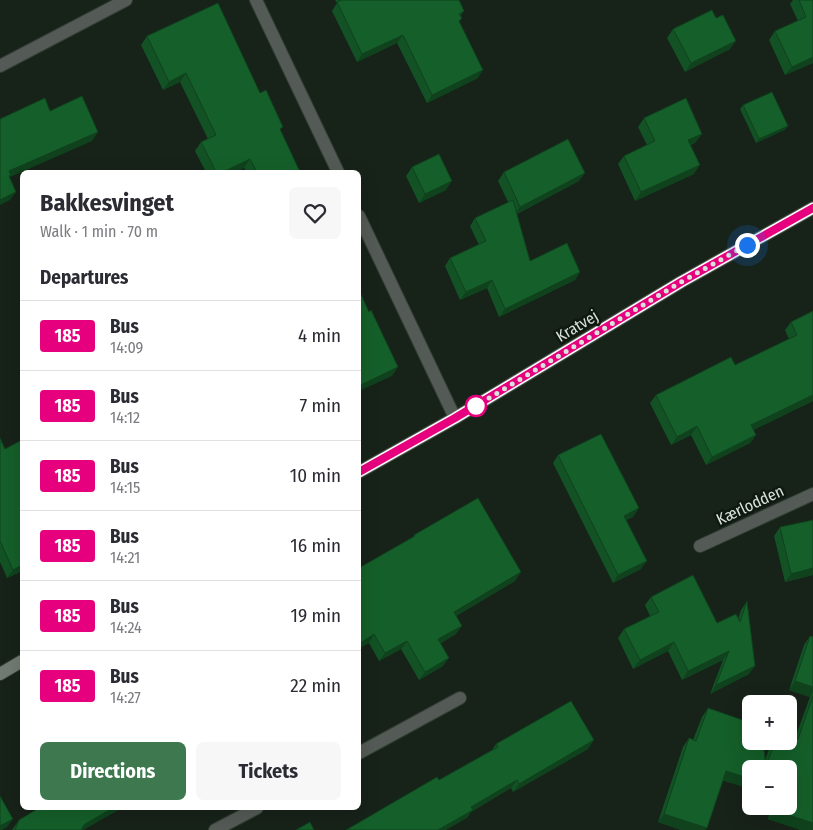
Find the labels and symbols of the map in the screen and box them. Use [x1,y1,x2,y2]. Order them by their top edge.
your location [735,233,760,258]
street label: Kratvej [553,306,601,346]
unlabelled marker [465,395,487,417]
street label: Kærlodden [713,481,787,529]

